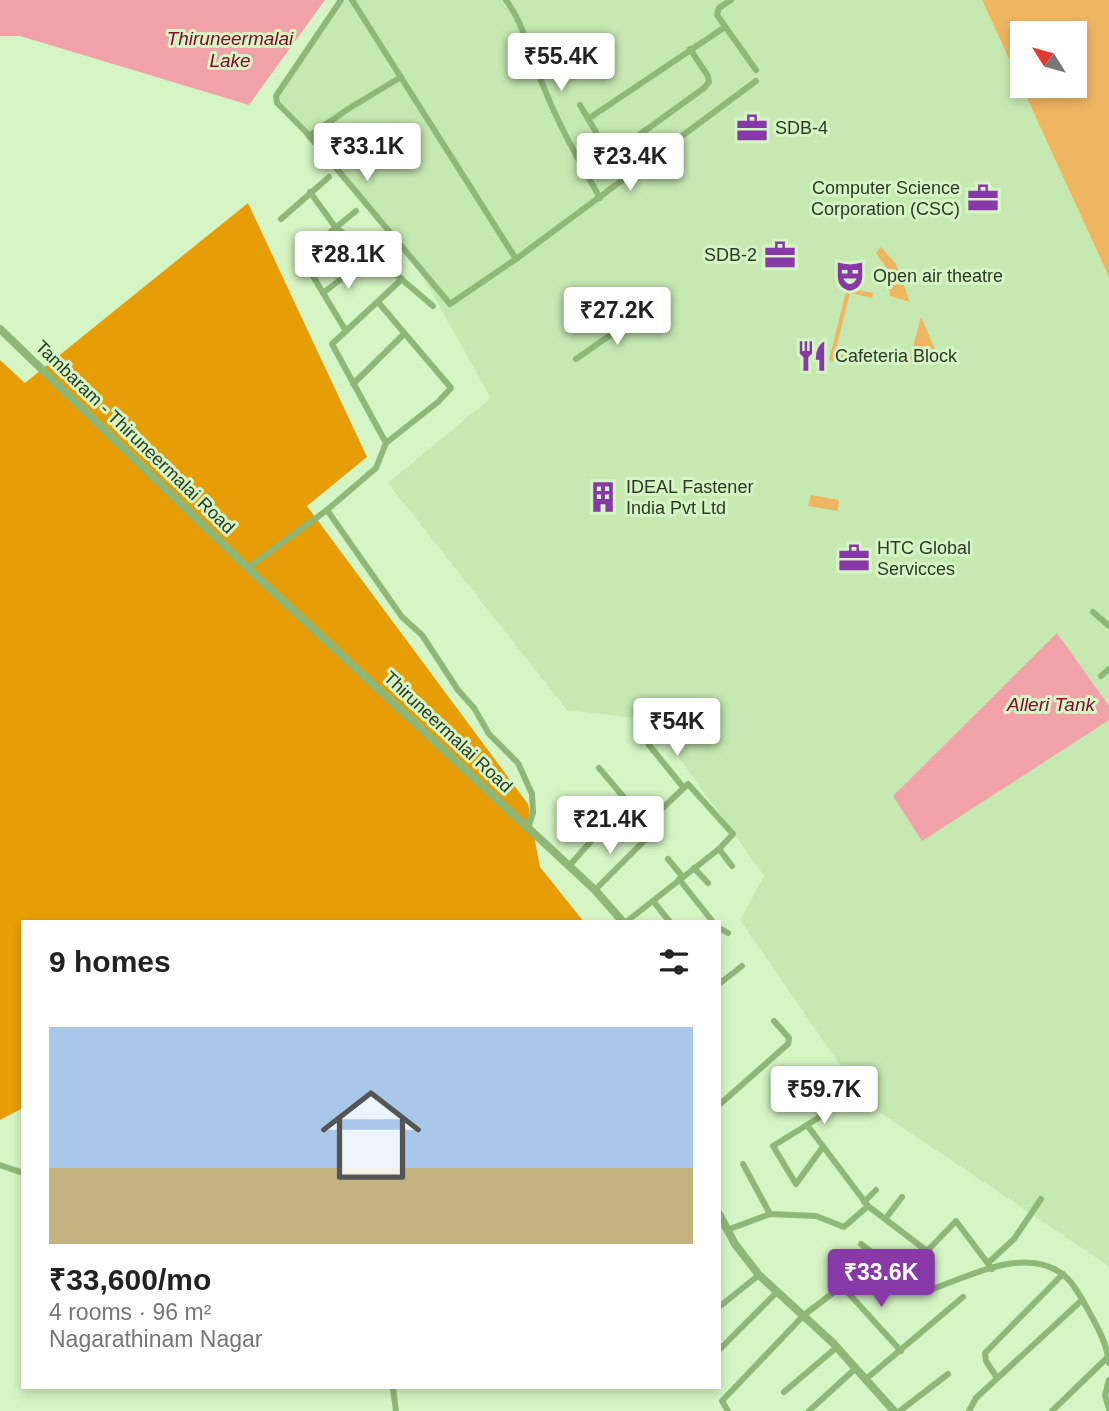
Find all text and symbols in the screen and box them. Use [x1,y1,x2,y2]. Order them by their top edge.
north arrow [1010,21,1087,98]
map controls [1010,21,1087,98]
water label: Thiruneermalai Lake [167,28,294,71]
pin: ₹55.4K [504,34,618,93]
text: ₹55.4K [524,43,598,69]
office icon: SDB-4 [735,111,769,145]
place label: SDB-4 [775,118,828,138]
pin: ₹33.1K [310,124,424,183]
text: ₹33.1K [330,133,404,159]
pin: ₹23.4K [573,134,687,193]
text: ₹23.4K [593,143,667,169]
place label: Computer Science Corporation (CSC) [811,178,960,219]
office icon: Computer Science Corporation (CSC) [966,181,1000,215]
pin: ₹28.1K [291,232,405,291]
office icon: SDB-2 [763,238,797,272]
text: ₹28.1K [311,241,385,267]
place label: SDB-2 [704,245,757,265]
theatre icon: Open air theatre [833,259,867,293]
place label: Open air theatre [873,266,1003,286]
pin: ₹27.2K [560,288,674,347]
text: ₹27.2K [580,297,654,323]
street label: Tambaram - Thiruneermalai Road [31,336,239,538]
restaurant icon: Cafeteria Block [795,339,829,373]
place label: Cafeteria Block [835,346,958,366]
place label: IDEAL Fastener India Pvt Ltd [626,477,753,518]
building icon: IDEAL Fastener India Pvt Ltd [586,480,620,514]
place label: HTC Global Servicces [877,538,971,579]
office icon: HTC Global Servicces [837,541,871,575]
street label: Thiruneermalai Road [380,667,516,797]
water label: Alleri Tank [1006,694,1096,715]
pin: ₹54K [636,698,718,758]
text: ₹54K [649,708,705,734]
pin: ₹21.4K [553,796,667,856]
text: ₹21.4K [573,806,647,832]
icon: filters [655,943,693,981]
text: 9 homes [49,945,171,978]
pin: ₹59.7K [767,1066,881,1126]
icon: home [308,1072,434,1198]
text: ₹59.7K [787,1076,861,1102]
pin: ₹33.6K [824,1250,938,1309]
text: ₹33.6K [844,1259,918,1285]
text: ₹33,600/mo [49,1263,211,1296]
text: 4 rooms · 96 m² [49,1299,211,1325]
text: Nagarathinam Nagar [49,1326,263,1352]

